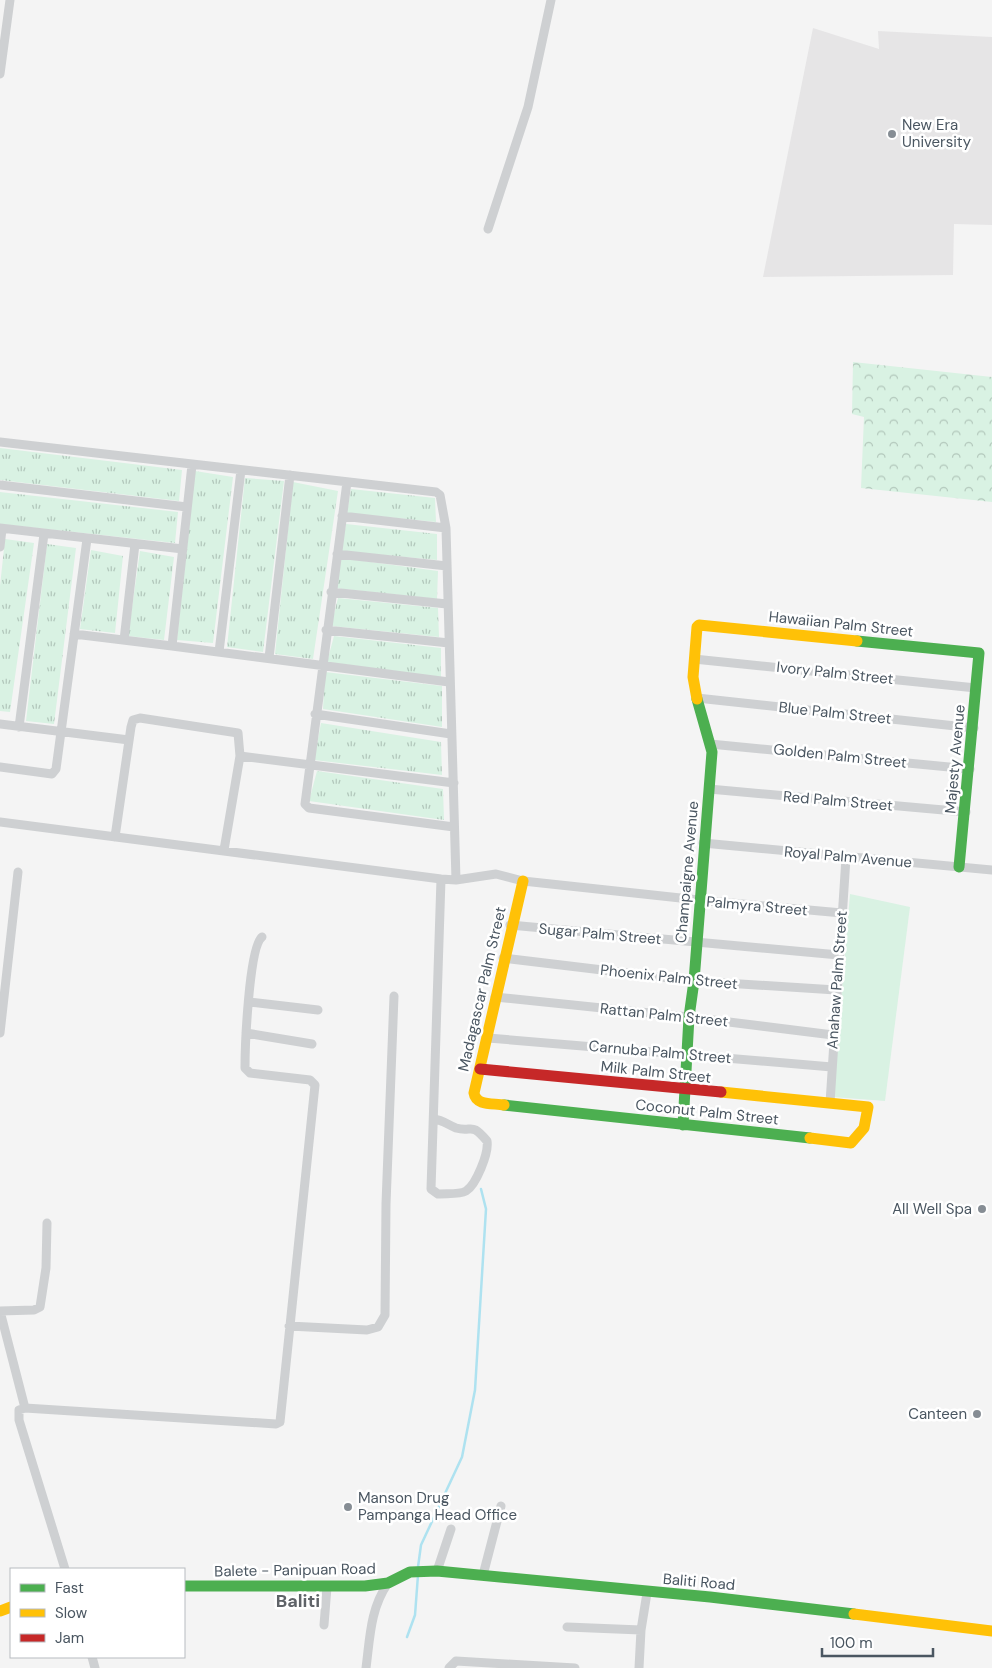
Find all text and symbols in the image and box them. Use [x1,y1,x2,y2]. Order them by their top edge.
place label: New Era University [902,115,972,152]
marker: New Era University [886,128,898,140]
street label: Hawaiian Palm Street [768,606,914,642]
street label: Ivory Palm Street [776,657,895,689]
street label: Blue Palm Street [778,697,892,729]
street label: Majesty Avenue [940,704,970,814]
street label: Golden Palm Street [772,739,908,773]
street label: Red Palm Street [782,786,894,816]
street label: Champaigne Avenue [671,800,703,944]
street label: Royal Palm Avenue [783,841,913,873]
street label: Palmyra Street [706,892,809,920]
street label: Madagascar Palm Street [453,905,511,1073]
street label: Anahaw Palm Street [822,910,852,1050]
street label: Sugar Palm Street [538,919,662,949]
street label: Phoenix Palm Street [599,960,739,994]
street label: Rattan Palm Street [599,998,729,1032]
street label: Carnuba Palm Street [588,1036,732,1068]
street label: Milk Palm Street [600,1056,712,1088]
street label: Coconut Palm Street [634,1095,780,1129]
place label: All Well Spa [892,1199,972,1219]
marker: All Well Spa [976,1203,988,1215]
place label: Canteen [908,1404,967,1424]
marker: Canteen [971,1408,983,1420]
place label: Manson Drug Pampanga Head Office [358,1488,517,1525]
marker: Manson Drug Pampanga Head Office [342,1501,354,1513]
street label: Balete - Panipuan Road [214,1559,376,1581]
legend [10,1568,185,1658]
street label: Baliti Road [662,1569,736,1595]
text: Fast [55,1578,84,1598]
district label: Baliti [276,1589,320,1613]
text: Slow [55,1603,88,1623]
scale bar [822,1626,933,1658]
text: Jam [55,1628,84,1648]
text: 100 m [830,1633,873,1653]

